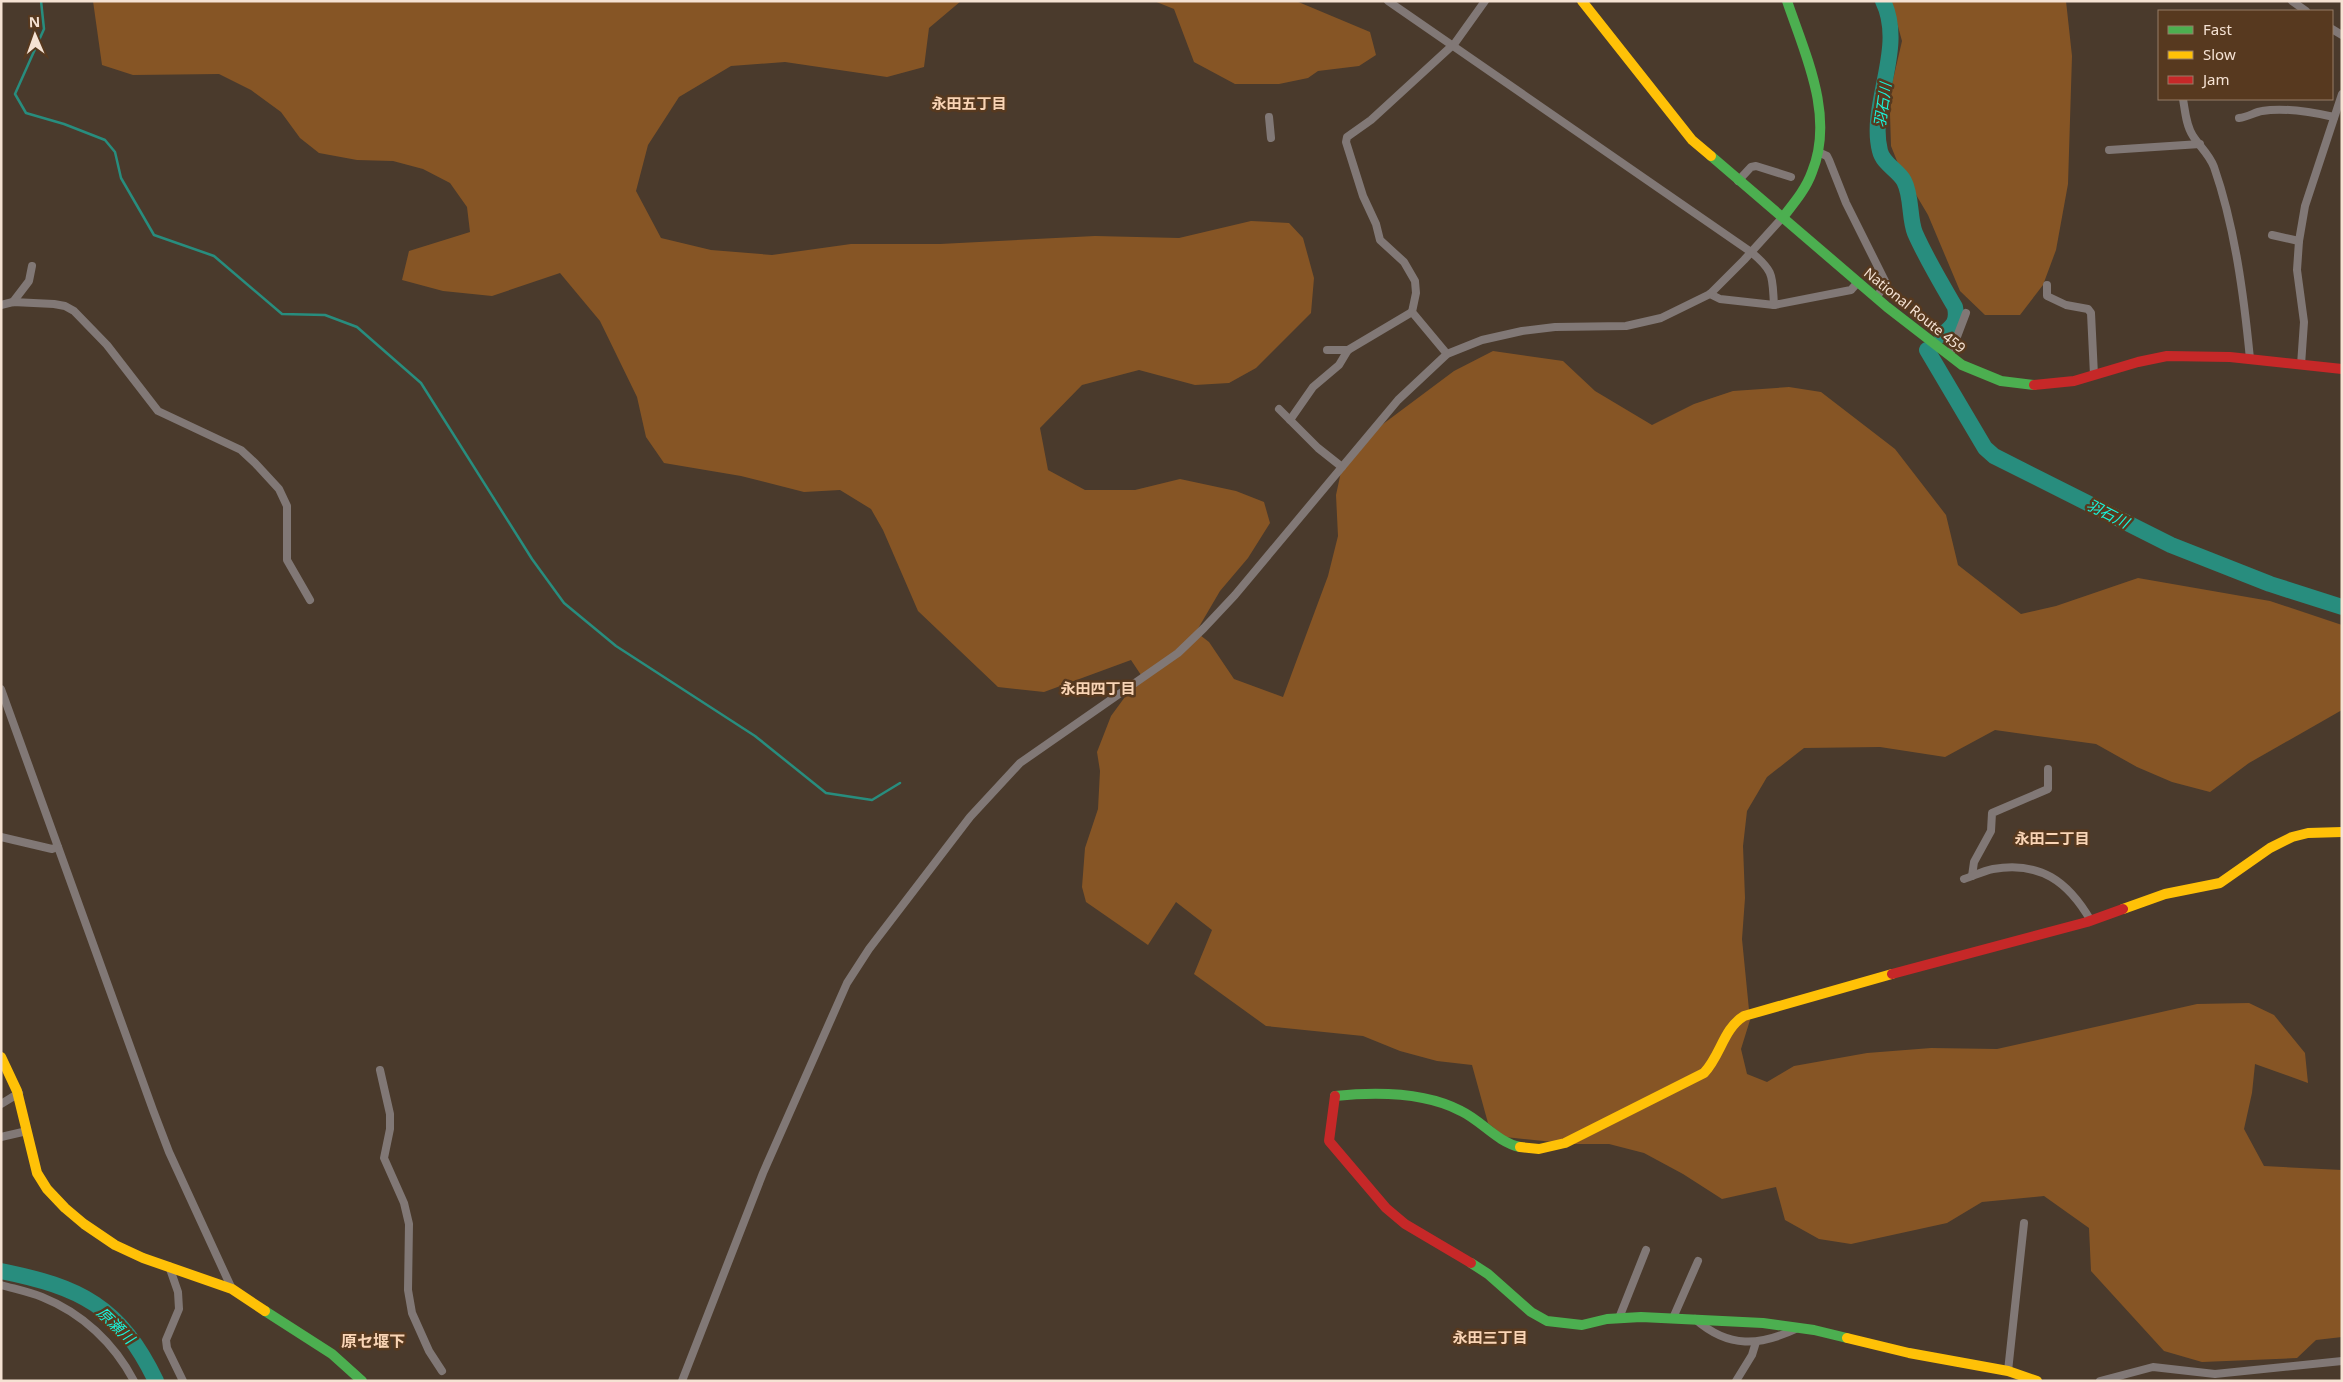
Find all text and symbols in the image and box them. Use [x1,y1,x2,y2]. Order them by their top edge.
north arrow [10,10,60,60]
legend [2158,10,2333,100]
text: N [29,12,41,31]
text: Fast [2203,19,2232,39]
text: Slow [2203,44,2236,64]
text: Jam [2201,69,2230,89]
water label: 羽石川 [1869,79,1895,129]
district label: 永田五丁目 [931,93,1007,113]
street label: National Route 459 [1860,263,1970,357]
water label: 羽石川 [2083,494,2134,533]
district label: 永田四丁目 [1060,678,1136,698]
district label: 永田二丁目 [2014,828,2090,848]
water label: 原瀬川 [93,1302,141,1349]
district label: 永田三丁目 [1452,1327,1528,1347]
district label: 原セ堰下 [341,1330,405,1352]

